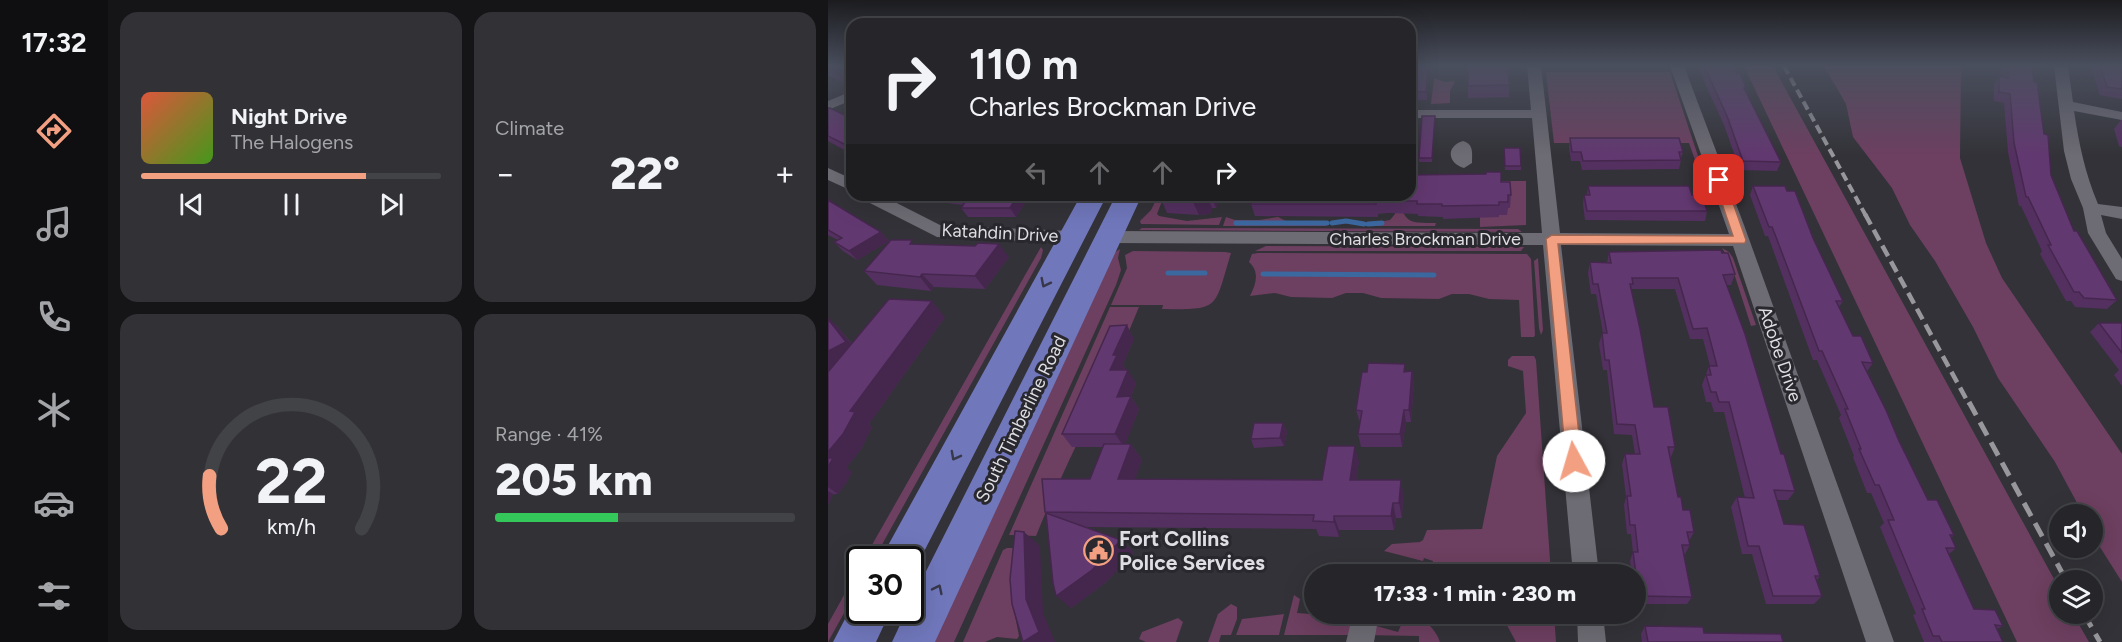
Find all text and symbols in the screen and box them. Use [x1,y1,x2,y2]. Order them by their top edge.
text: 17:32 [21,26,87,59]
text: 110 m [969,39,1078,90]
icon: right [870,42,948,120]
text: Charles Brockman Drive [969,90,1256,123]
text: Night Drive [231,103,347,130]
icon: directions [33,110,75,152]
text: Climate [495,116,564,140]
text: The Halogens [231,130,353,154]
text: 22° [610,146,680,200]
text: − [495,154,516,193]
text: + [774,154,795,193]
pin [1693,154,1744,205]
icon: left [1020,156,1053,189]
icon: ahead [1083,156,1116,189]
icon: ahead [1146,156,1179,189]
icon: right [1209,156,1242,189]
icon: arrive [1702,163,1735,196]
icon: previous [175,188,208,221]
icon: pause [275,188,308,221]
icon: next [375,188,408,221]
icon: music [33,203,75,245]
street label: Katahdin Drive [941,219,1059,247]
street label: Charles Brockman Drive [1329,228,1521,250]
one-way arrow [1041,277,1053,288]
icon: phone [33,296,75,338]
street label: Adobe Drive [1753,303,1807,405]
street label: South Timberline Road [971,332,1071,506]
icon: climate [33,389,75,431]
text: Range · 41% [495,422,603,446]
position arrow [1542,429,1606,493]
text: 22 [255,444,327,519]
one-way arrow [950,449,962,460]
text: 205 km [495,452,653,506]
icon: car [33,482,75,524]
map controls [2049,504,2103,624]
button: sound [2049,504,2103,558]
text: km/h [267,514,315,539]
place label: Fort Collins Police Services [1119,526,1265,575]
public building icon: Fort Collins Police Services [1082,535,1114,567]
speed limit sign: 30 [846,546,924,624]
button: layers [2049,570,2103,624]
icon: filters [33,575,75,617]
text: 17:33 · 1 min · 230 m [1374,580,1576,607]
one-way arrow [931,585,943,596]

